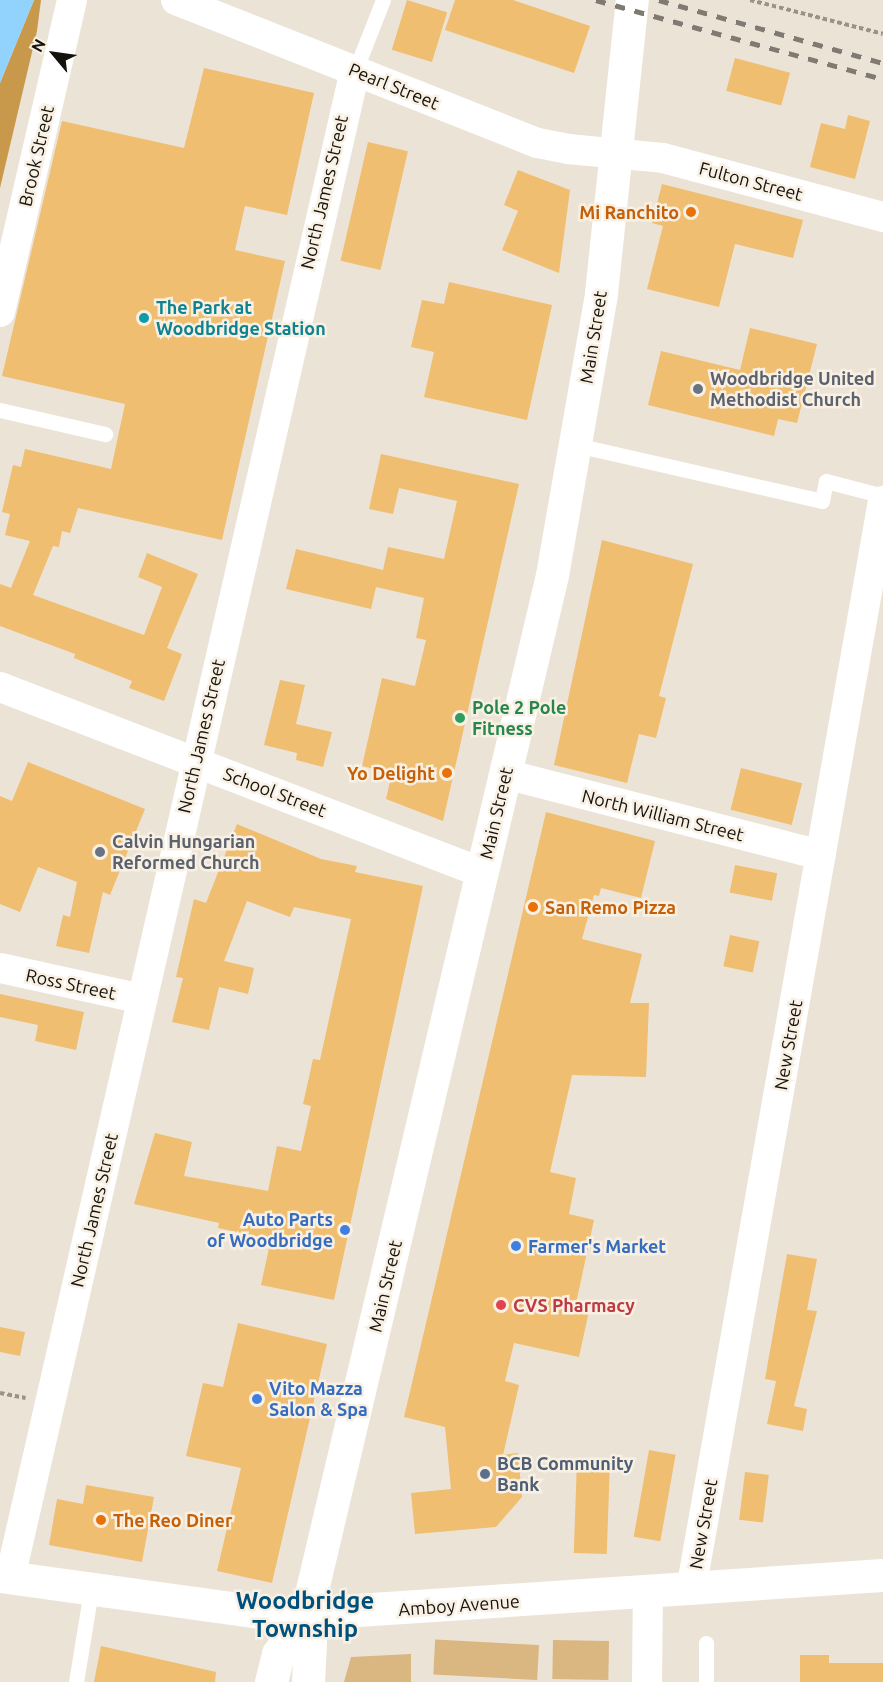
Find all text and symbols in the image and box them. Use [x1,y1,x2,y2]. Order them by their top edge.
north arrow [24,24,84,84]
text: N [27,36,49,55]
street label: Pearl Street [346,58,442,114]
street label: Brook Street [14,104,58,208]
street label: North James Street [296,113,352,271]
street label: Fulton Street [697,157,805,205]
place label: Mi Ranchito [579,201,679,223]
marker: Mi Ranchito [684,205,698,219]
street label: Main Street [575,289,611,385]
place label: The Park at Woodbridge Station [156,297,326,340]
marker: The Park at Woodbridge Station [137,311,151,325]
place label: Woodbridge United Methodist Church [710,368,875,410]
marker: Woodbridge United Methodist Church [691,382,705,396]
street label: North James Street [173,657,229,815]
place label: Pole 2 Pole Fitness [472,697,566,740]
marker: Pole 2 Pole Fitness [453,711,467,725]
place label: Yo Delight [347,762,435,784]
street label: School Street [221,763,329,821]
street label: Main Street [475,765,517,861]
marker: Yo Delight [440,766,454,780]
street label: North William Street [580,784,746,846]
place label: Calvin Hungarian Reformed Church [112,831,259,874]
marker: Calvin Hungarian Reformed Church [93,845,107,859]
place label: San Remo Pizza [545,896,676,918]
marker: San Remo Pizza [526,900,540,914]
street label: Ross Street [24,964,118,1004]
street label: New Street [769,998,807,1092]
street label: North James Street [66,1131,122,1289]
place label: Auto Parts of Woodbridge [207,1209,333,1252]
marker: Auto Parts of Woodbridge [338,1223,352,1237]
place label: Farmer's Market [528,1235,666,1257]
street label: Main Street [364,1238,406,1334]
marker: Farmer's Market [509,1239,523,1253]
place label: CVS Pharmacy [513,1294,635,1316]
marker: CVS Pharmacy [494,1298,508,1312]
place label: Vito Mazza Salon & Spa [269,1378,368,1420]
marker: Vito Mazza Salon & Spa [250,1392,264,1406]
place label: BCB Community Bank [497,1453,633,1496]
marker: BCB Community Bank [478,1467,492,1481]
street label: New Street [684,1477,722,1571]
place label: The Reo Diner [113,1509,232,1531]
marker: The Reo Diner [94,1513,108,1527]
district label: Woodbridge Township [236,1587,374,1643]
street label: Amboy Avenue [398,1590,520,1620]

